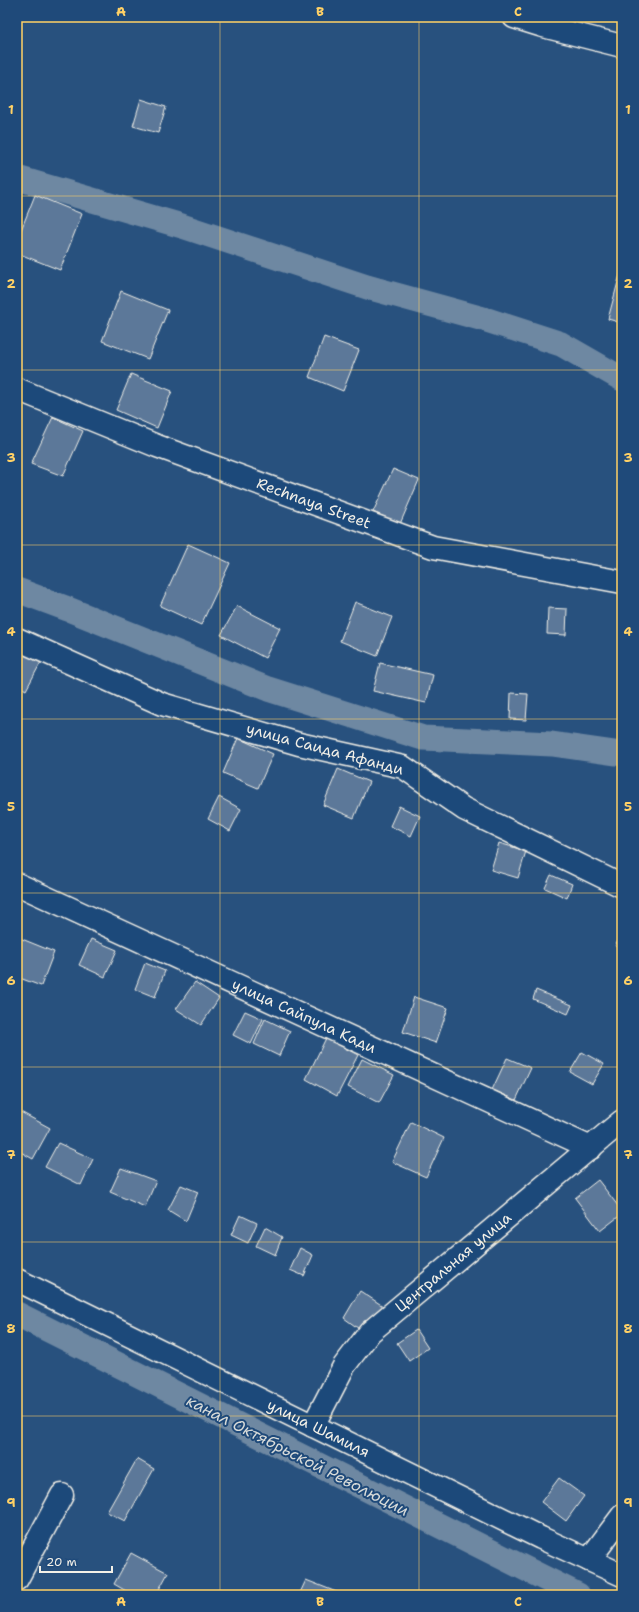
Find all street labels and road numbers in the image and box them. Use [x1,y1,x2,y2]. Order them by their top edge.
street label: Rechnaya Street [254,473,374,533]
street label: улица Саида Афанди [244,718,406,780]
street label: улица Сайпула Кади [229,974,380,1058]
street label: Центральная улица [391,1207,516,1317]
street label: улица Шамиля [264,1395,373,1462]

